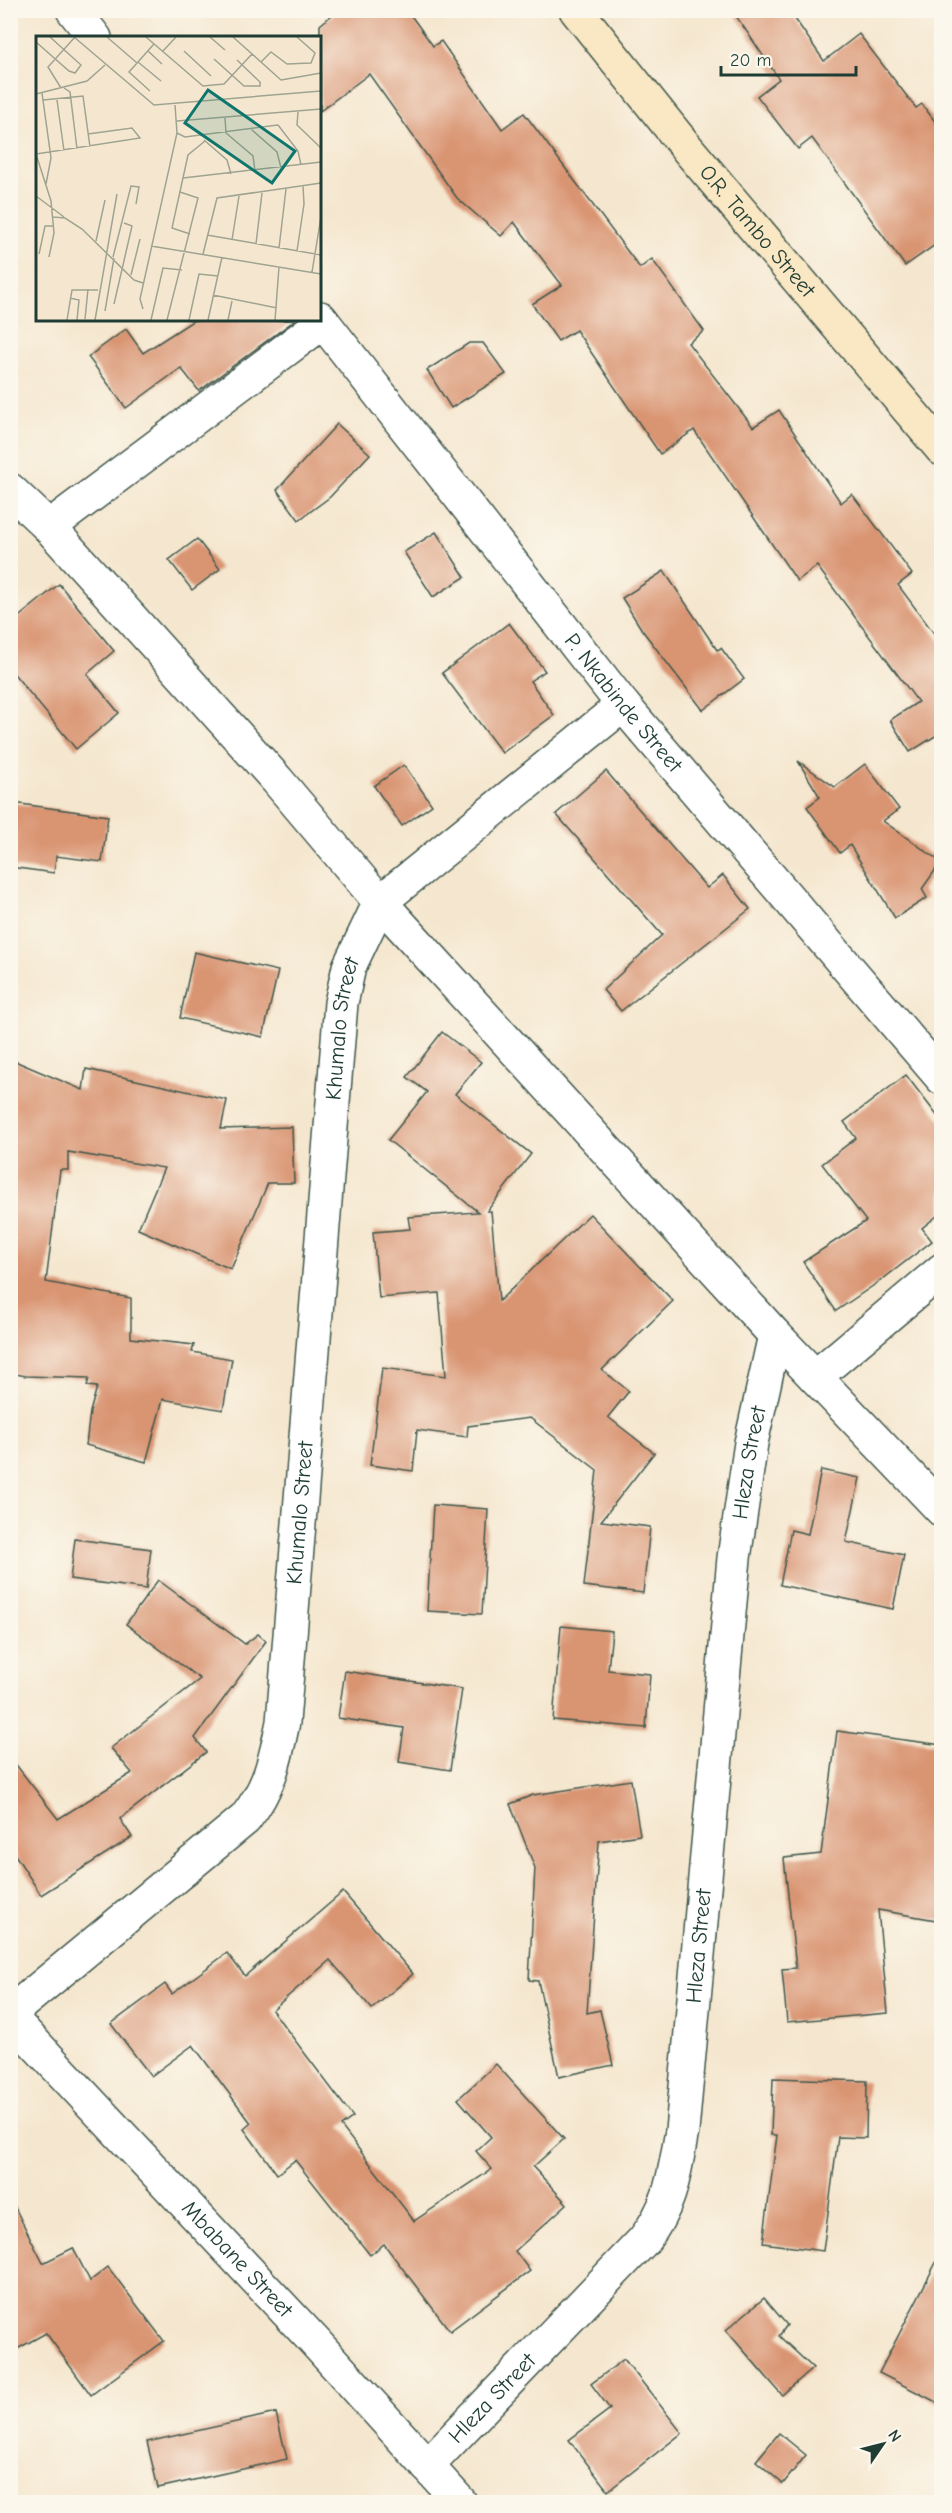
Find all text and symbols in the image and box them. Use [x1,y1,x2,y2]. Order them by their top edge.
inset map [36,36,321,321]
scale bar [721,39,856,77]
text: 20 m [730,50,771,71]
street label: O.R. Tambo Street [694,160,821,303]
street label: P. Nkabinde Street [559,628,688,778]
street label: Khumalo Street [320,952,365,1101]
street label: Hleza Street [727,1403,772,1521]
street label: Khumalo Street [281,1439,319,1586]
street label: Hleza Street [681,1887,717,2004]
street label: Mbabane Street [176,2195,299,2323]
street label: Hleza Street [443,2347,542,2449]
north arrow [853,2414,913,2474]
text: N [884,2427,905,2445]

